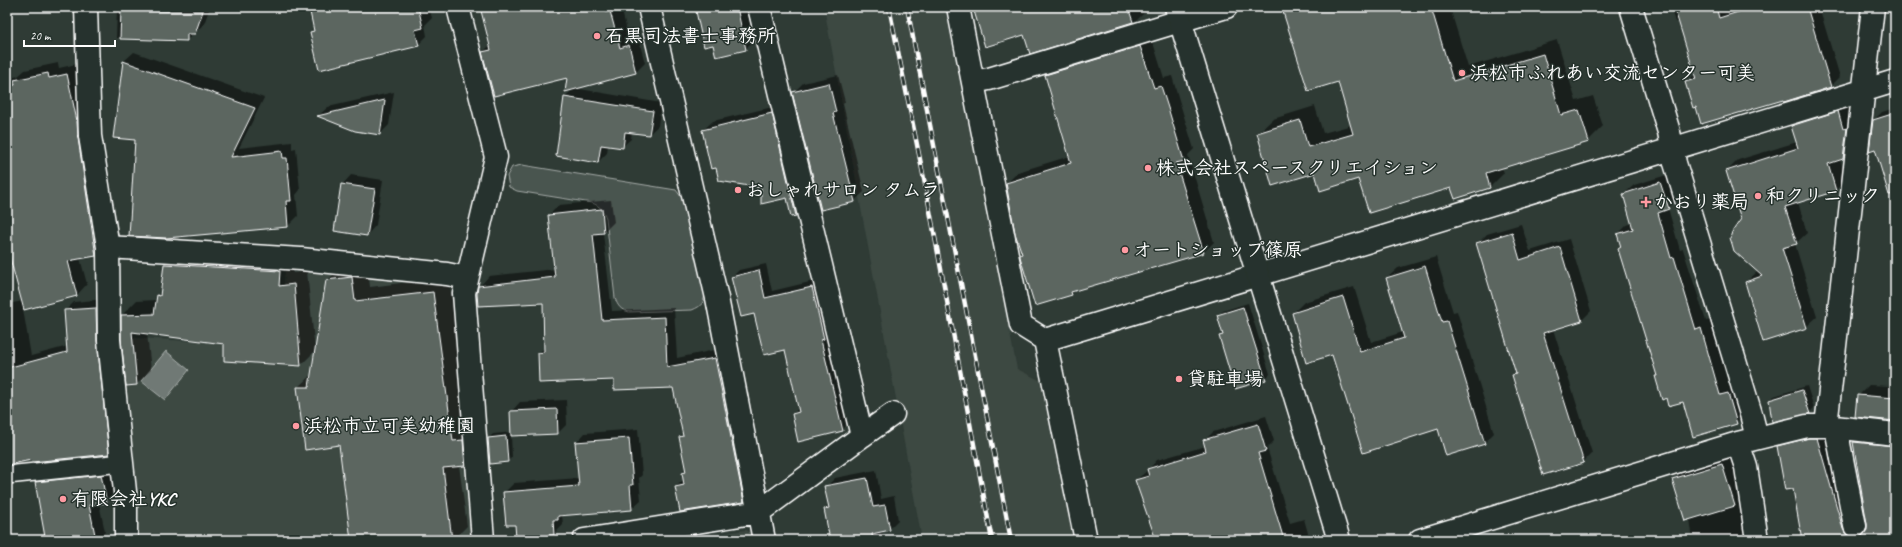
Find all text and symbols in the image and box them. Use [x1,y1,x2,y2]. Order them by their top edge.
scale bar [24,22,115,48]
place label: 石黒司法書士事務所 [605,24,776,48]
text: 20 m [30,28,52,44]
marker: 石黒司法書士事務所 [592,31,602,41]
place label: 浜松市ふれあい交流センター可美 [1470,61,1755,85]
marker: 浜松市ふれあい交流センター可美 [1457,68,1467,78]
place label: 株式会社スペースクリエイション [1156,156,1438,180]
marker: 株式会社スペースクリエイション [1143,163,1153,173]
place label: おしゃれサロン タムラ [746,178,940,202]
place label: 和クリニック [1766,184,1880,208]
marker: おしゃれサロン タムラ [733,185,743,195]
place label: かおり薬局 [1654,190,1749,214]
marker: 和クリニック [1753,191,1763,201]
marker: かおり薬局 [1641,197,1651,207]
place label: オートショップ篠原 [1133,238,1302,262]
marker: オートショップ篠原 [1120,245,1130,255]
place label: 貸駐車場 [1187,367,1263,391]
marker: 貸駐車場 [1174,374,1184,384]
place label: 浜松市立可美幼稚園 [304,414,475,438]
marker: 浜松市立可美幼稚園 [291,421,301,431]
place label: 有限会社YKC [71,487,178,511]
marker: 有限会社YKC [58,494,68,504]

